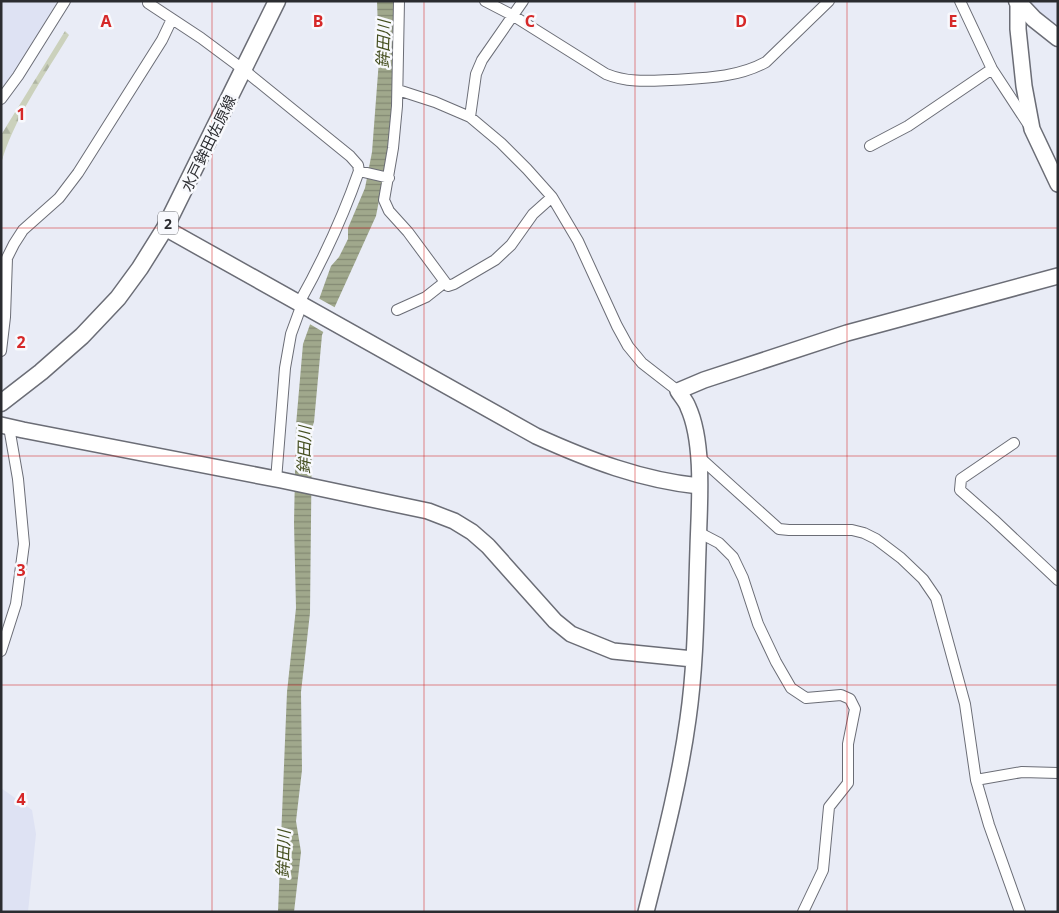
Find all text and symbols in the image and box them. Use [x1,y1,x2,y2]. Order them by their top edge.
text: A [100,10,112,32]
text: B [313,10,323,32]
text: C [525,10,535,32]
text: D [735,10,747,32]
text: E [949,10,958,32]
water label: 鉾田川 [371,18,395,68]
street label: 水戸鉾田佐原線 [176,91,240,195]
text: 1 [16,103,26,125]
road number: 2 [158,212,178,234]
text: 2 [16,331,26,353]
water label: 鉾田川 [293,424,315,474]
text: 3 [16,559,26,581]
text: 4 [16,788,26,810]
water label: 鉾田川 [271,828,295,878]

